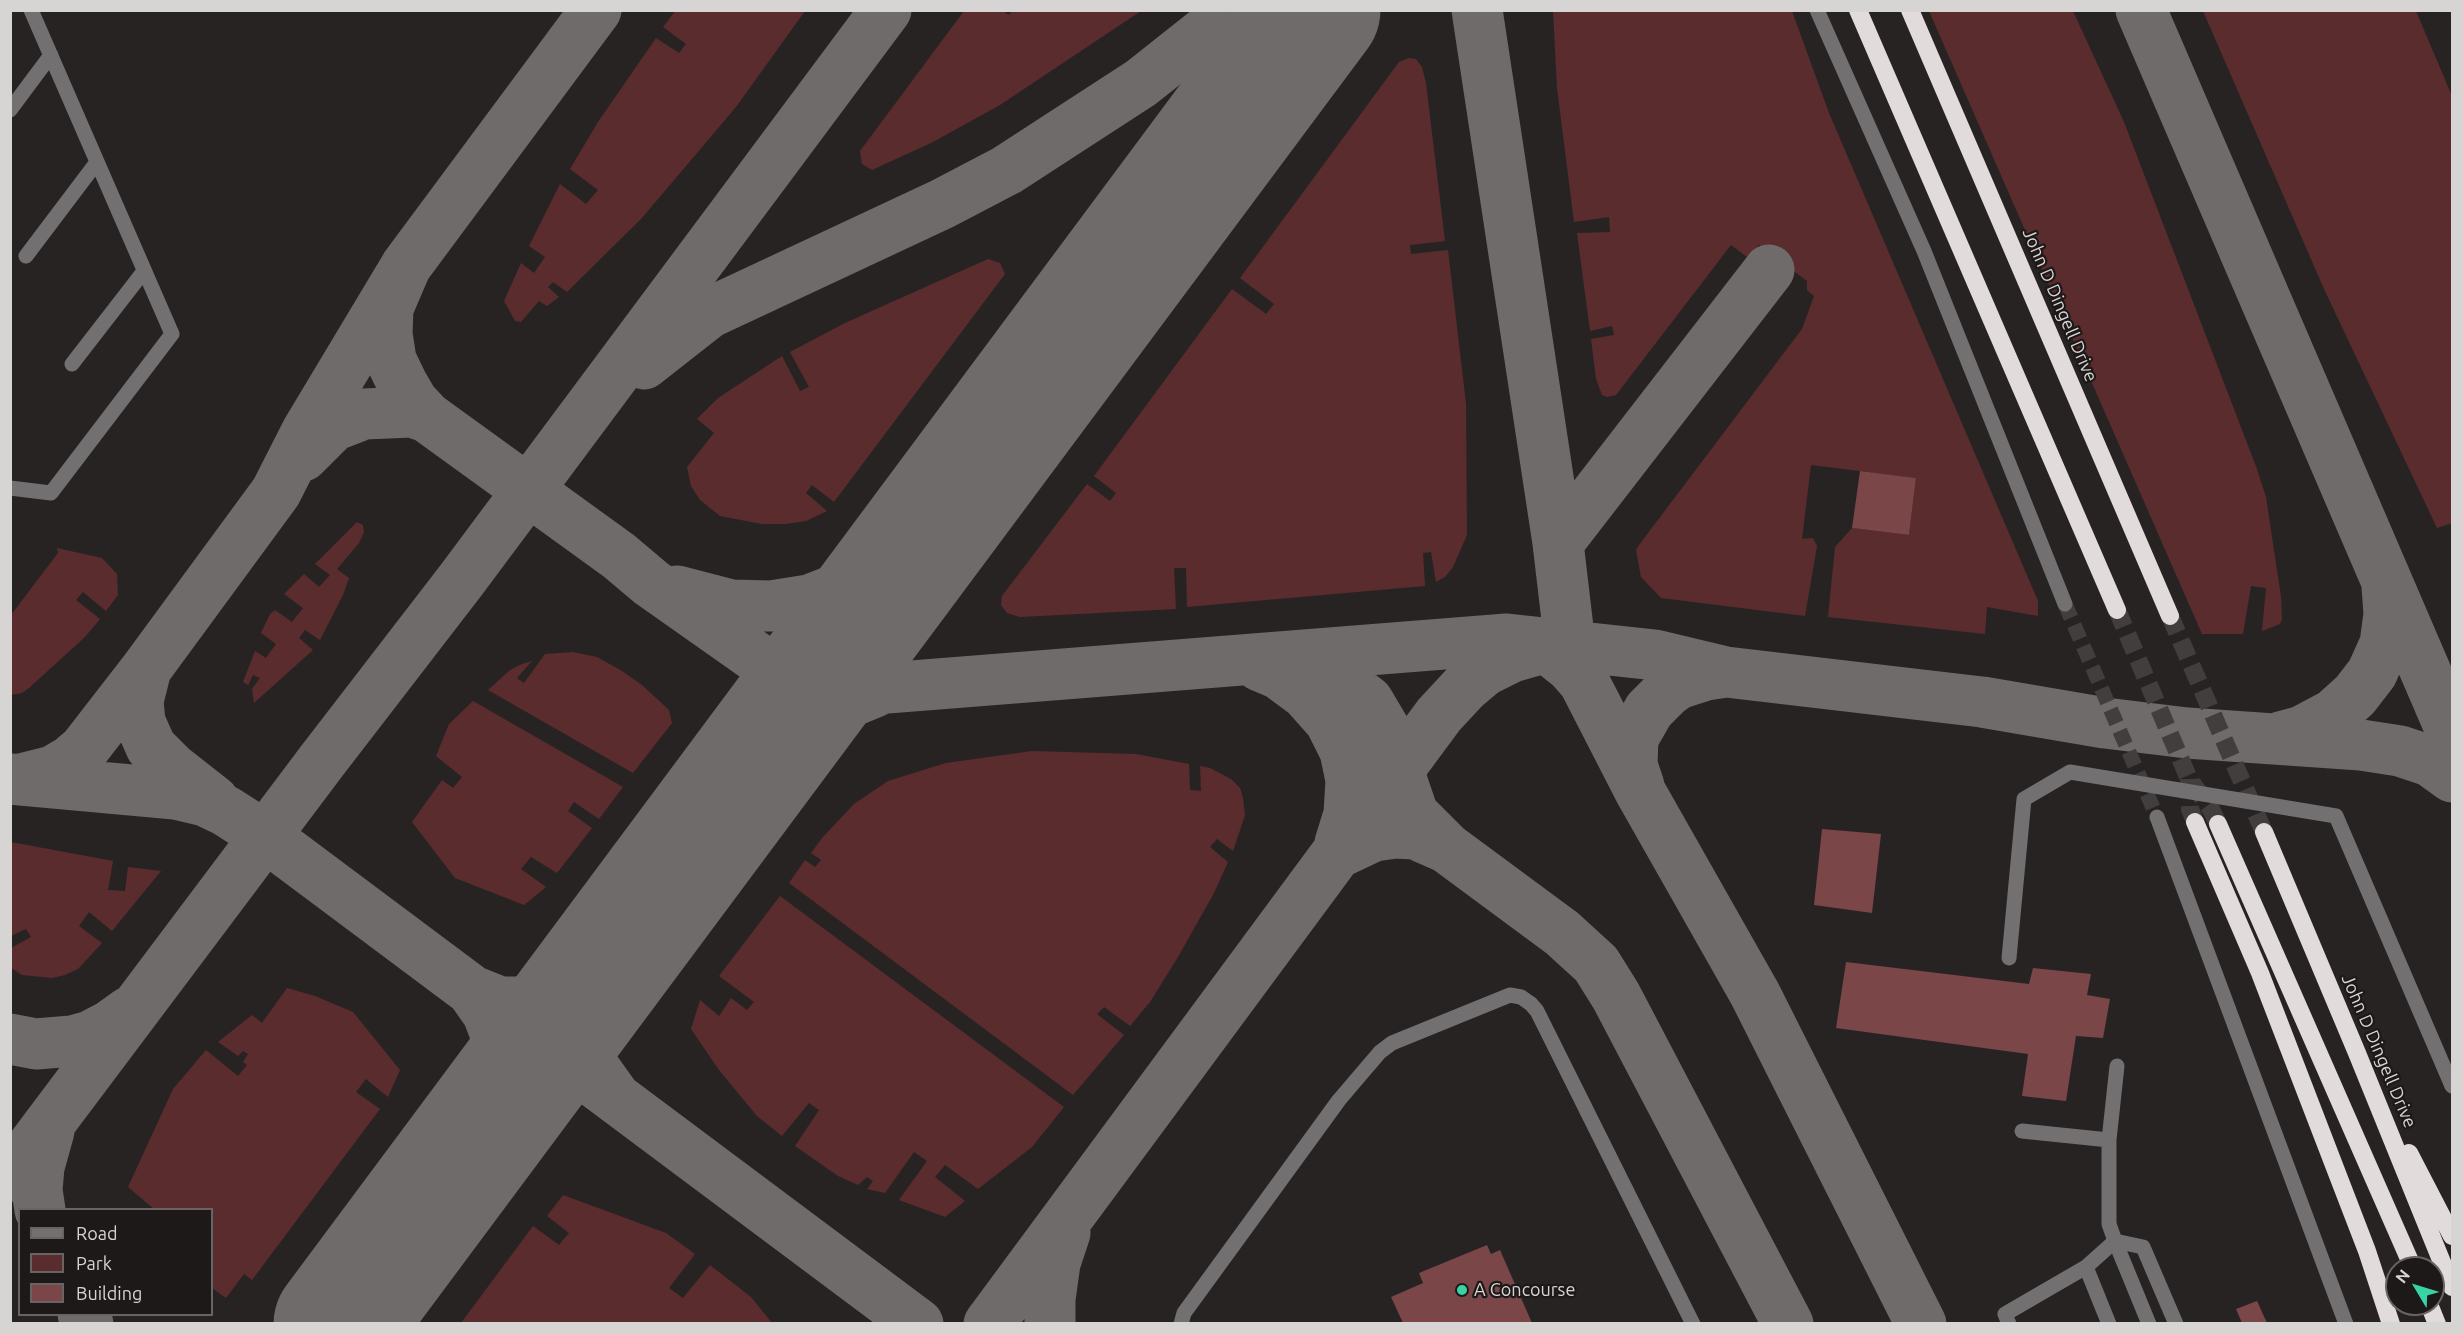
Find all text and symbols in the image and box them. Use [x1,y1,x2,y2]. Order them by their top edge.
street label: John D Dingell Drive [2018,225,2102,385]
street label: John D Dingell Drive [2337,971,2421,1131]
legend [18,1208,213,1316]
text: Road [76,1223,118,1243]
text: Park [76,1253,112,1273]
north arrow [2385,1256,2445,1316]
text: N [2392,1266,2413,1286]
place label: A Concourse [1474,1279,1575,1301]
text: Building [76,1283,142,1303]
marker: A Concourse [1455,1283,1469,1297]

